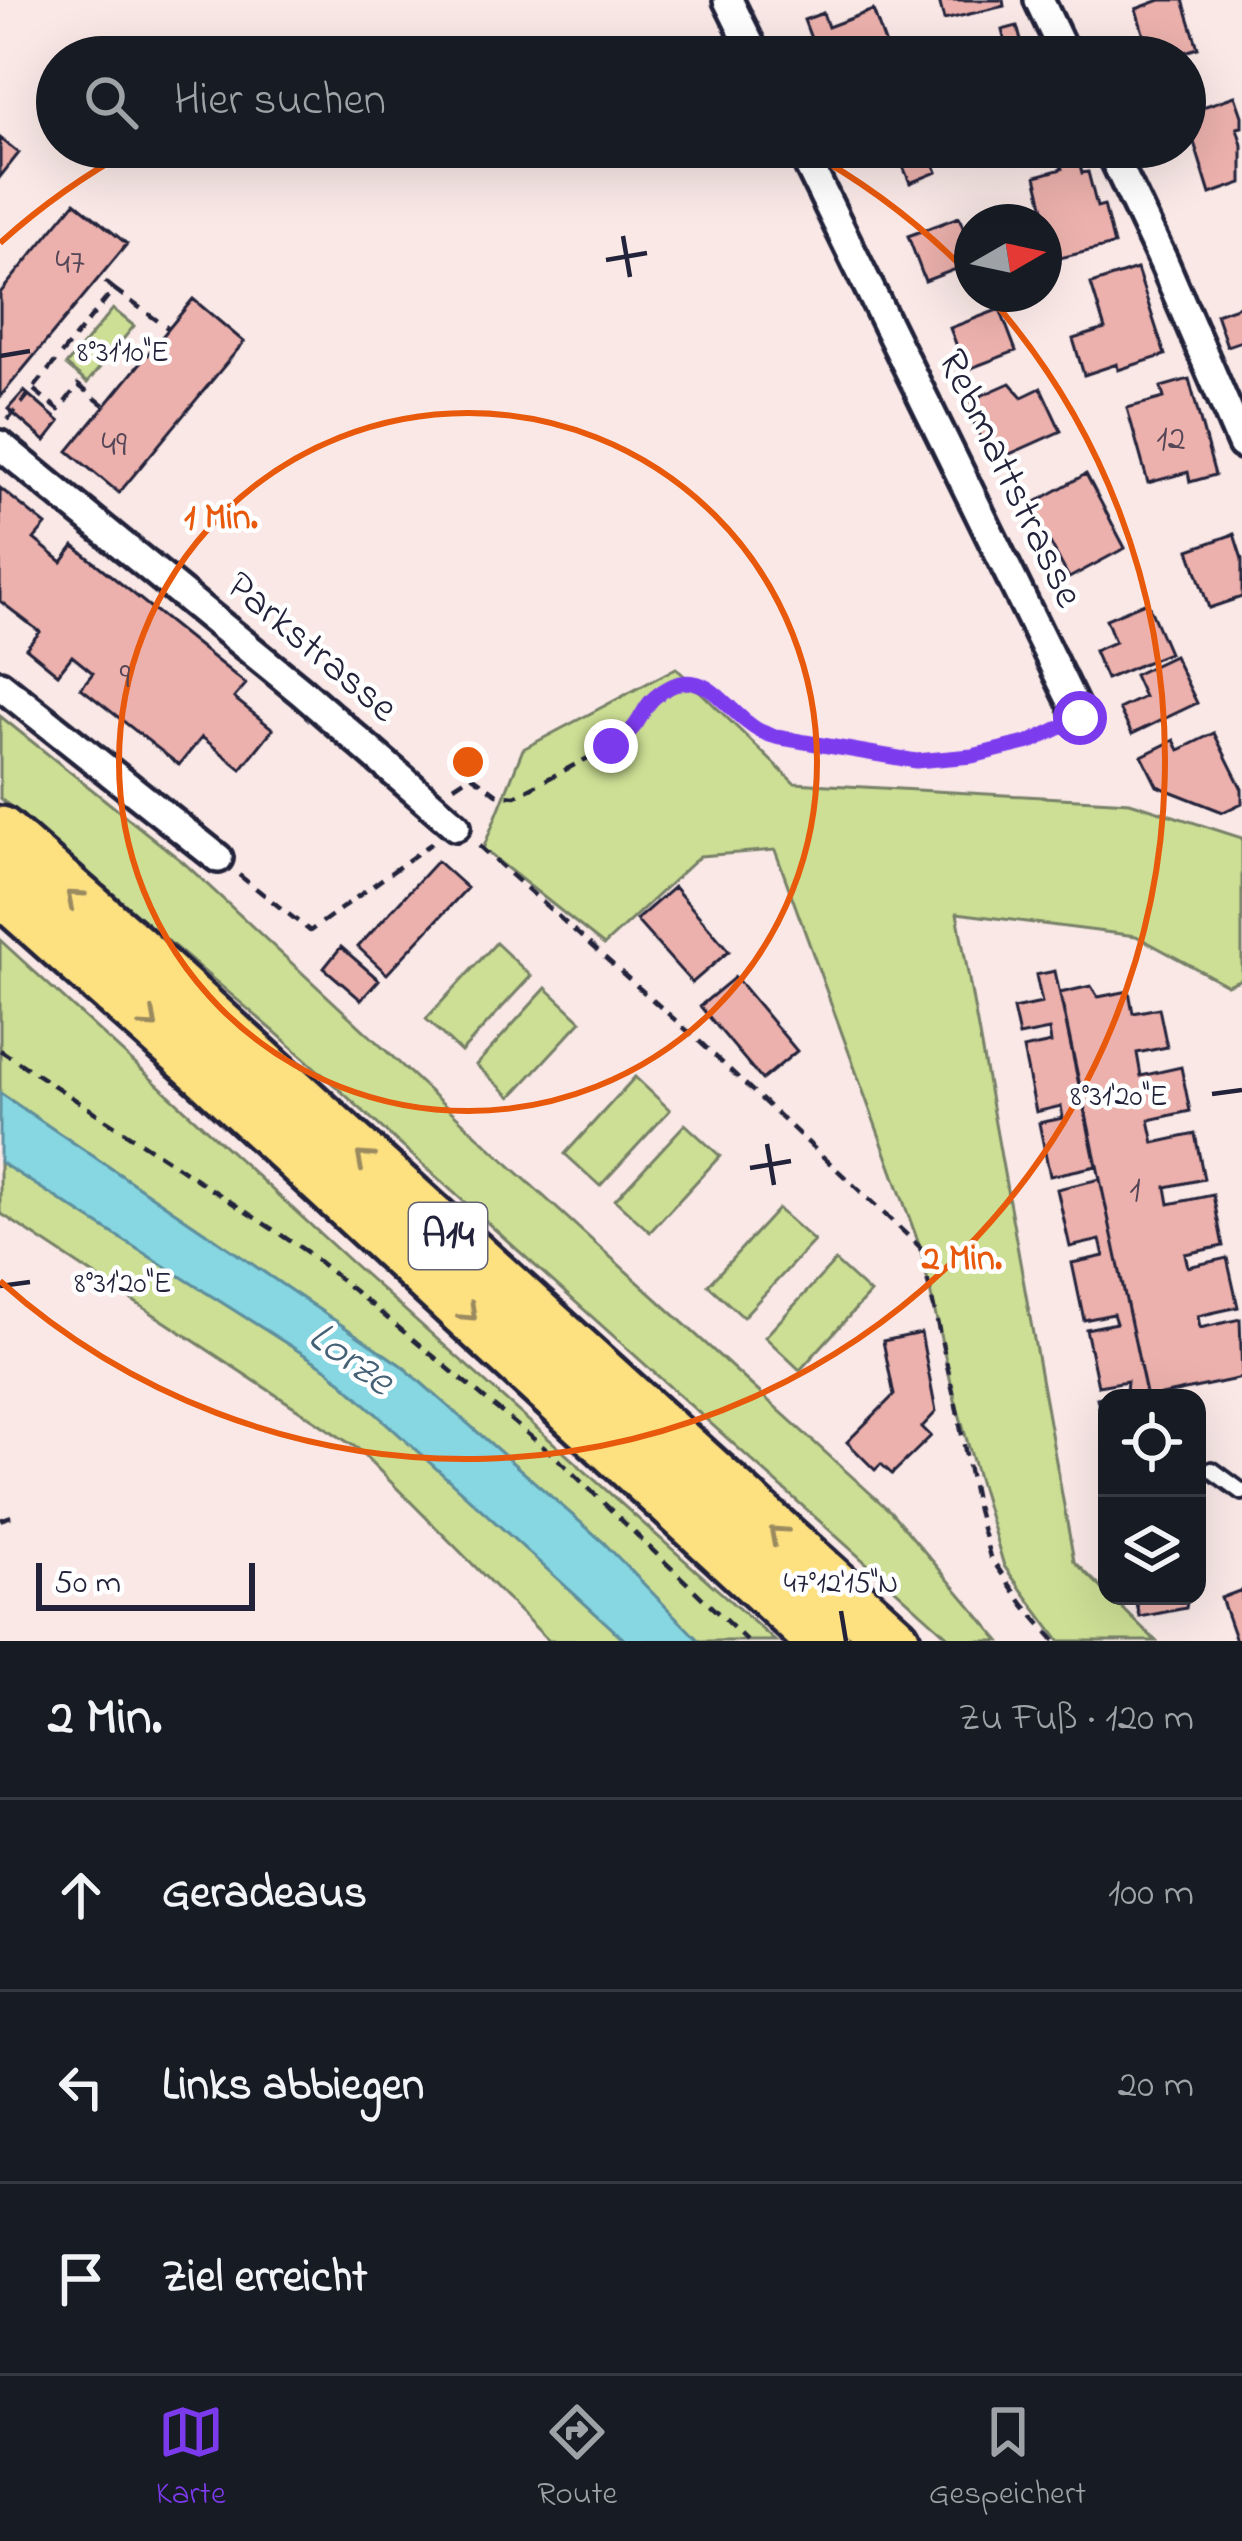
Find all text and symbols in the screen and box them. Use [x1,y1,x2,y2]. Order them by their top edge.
search box [36,36,1206,168]
icon: search [78,69,144,135]
text: Hier suchen [174,69,386,135]
north arrow [954,204,1062,312]
house number: 47 [55,238,85,291]
text: 8°31'10"E [77,332,169,376]
street label: Rebmattstrasse [920,340,1098,619]
house number: 12 [1156,414,1186,467]
house number: 49 [101,420,127,473]
text: 1 Min. [184,493,258,546]
street label: Parkstrasse [211,558,411,739]
house number: 9 [120,652,131,705]
route start [1053,691,1107,745]
route end [584,719,638,773]
centre of rings [447,741,489,783]
one-way arrow [66,890,88,912]
one-way arrow [137,1007,158,1028]
text: 8°31'20"E [1070,1076,1168,1120]
one-way arrow [356,1152,377,1173]
house number: 1 [1129,1165,1141,1218]
road number: A14 [409,1203,487,1269]
text: 2 Min. [921,1234,1002,1287]
text: 8°31'20"E [74,1263,172,1307]
one-way arrow [455,1299,476,1320]
water label: Lorze [293,1306,409,1415]
map controls [1098,1389,1206,1605]
button: locate [1098,1389,1206,1497]
button: layers [1098,1497,1206,1605]
one-way arrow [769,1527,790,1548]
scale bar [36,1557,255,1610]
text: 50 m [54,1560,121,1608]
text: 47°12'15"N [784,1563,898,1607]
text: 2 Min. [48,1682,162,1757]
text: Zu Fuß · 120 m [958,1691,1194,1748]
icon: ahead [48,1862,114,1928]
text: Geradeaus [162,1862,367,1928]
text: 100 m [1108,1866,1194,1923]
icon: left [48,2054,114,2120]
text: Links abbiegen [162,2054,424,2120]
text: 20 m [1118,2058,1194,2115]
icon: arrive [48,2246,114,2312]
text: Ziel erreicht [162,2246,367,2312]
tab: Karte [156,2399,226,2519]
tab: Route [537,2399,617,2519]
tab: Gespeichert [929,2399,1086,2519]

